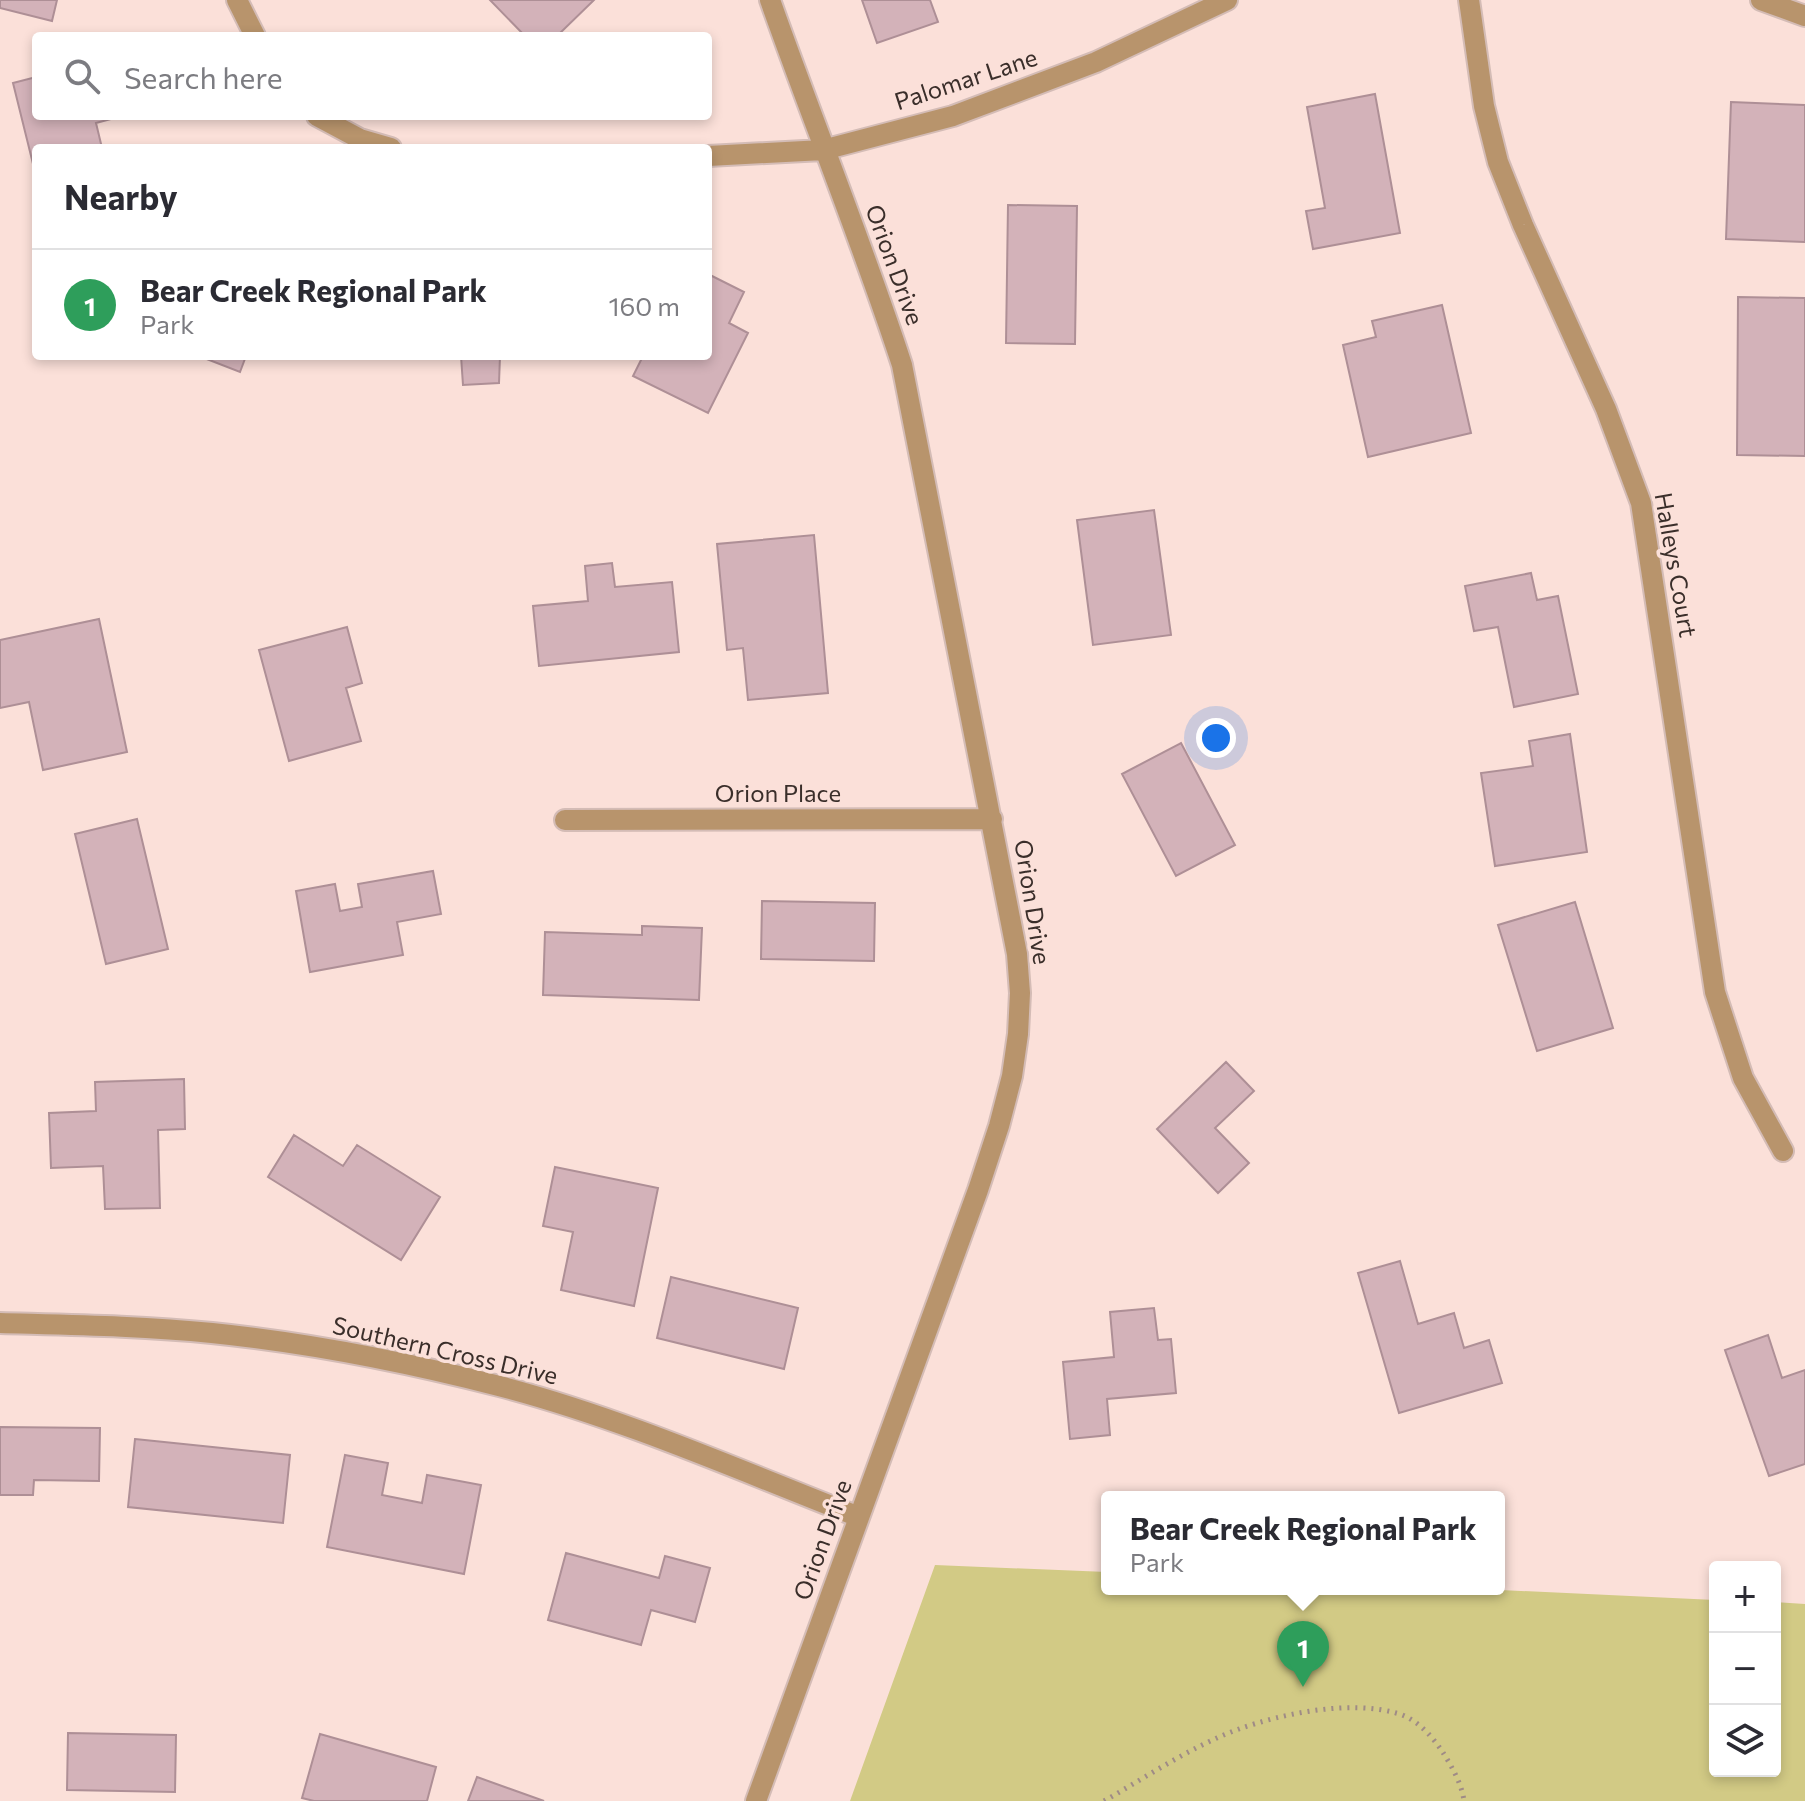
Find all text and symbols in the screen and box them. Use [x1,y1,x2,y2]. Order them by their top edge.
search box [32,32,712,120]
street label: Palomar Lane [890,42,1041,115]
icon: search [60,54,104,98]
text: Search here [124,58,283,95]
text: Nearby [64,175,178,217]
street label: Orion Drive [860,200,931,329]
text: Bear Creek Regional Park [140,271,487,308]
text: 1 [84,290,96,321]
text: 160 m [608,290,680,321]
text: Park [140,308,194,339]
street label: Halleys Court [1649,490,1704,640]
your location [1196,718,1236,758]
street label: Orion Place [715,778,841,807]
street label: Orion Drive [1009,837,1058,966]
street label: Southern Cross Drive [330,1310,561,1390]
street label: Orion Drive [786,1475,857,1604]
popup [1101,1491,1505,1595]
text: Bear Creek Regional Park [1130,1509,1476,1546]
text: Park [1130,1546,1184,1577]
map controls [1709,1561,1781,1777]
button: + [1709,1561,1781,1633]
pin: 1 [1277,1621,1329,1687]
button: − [1709,1633,1781,1705]
button: layers [1709,1705,1781,1777]

